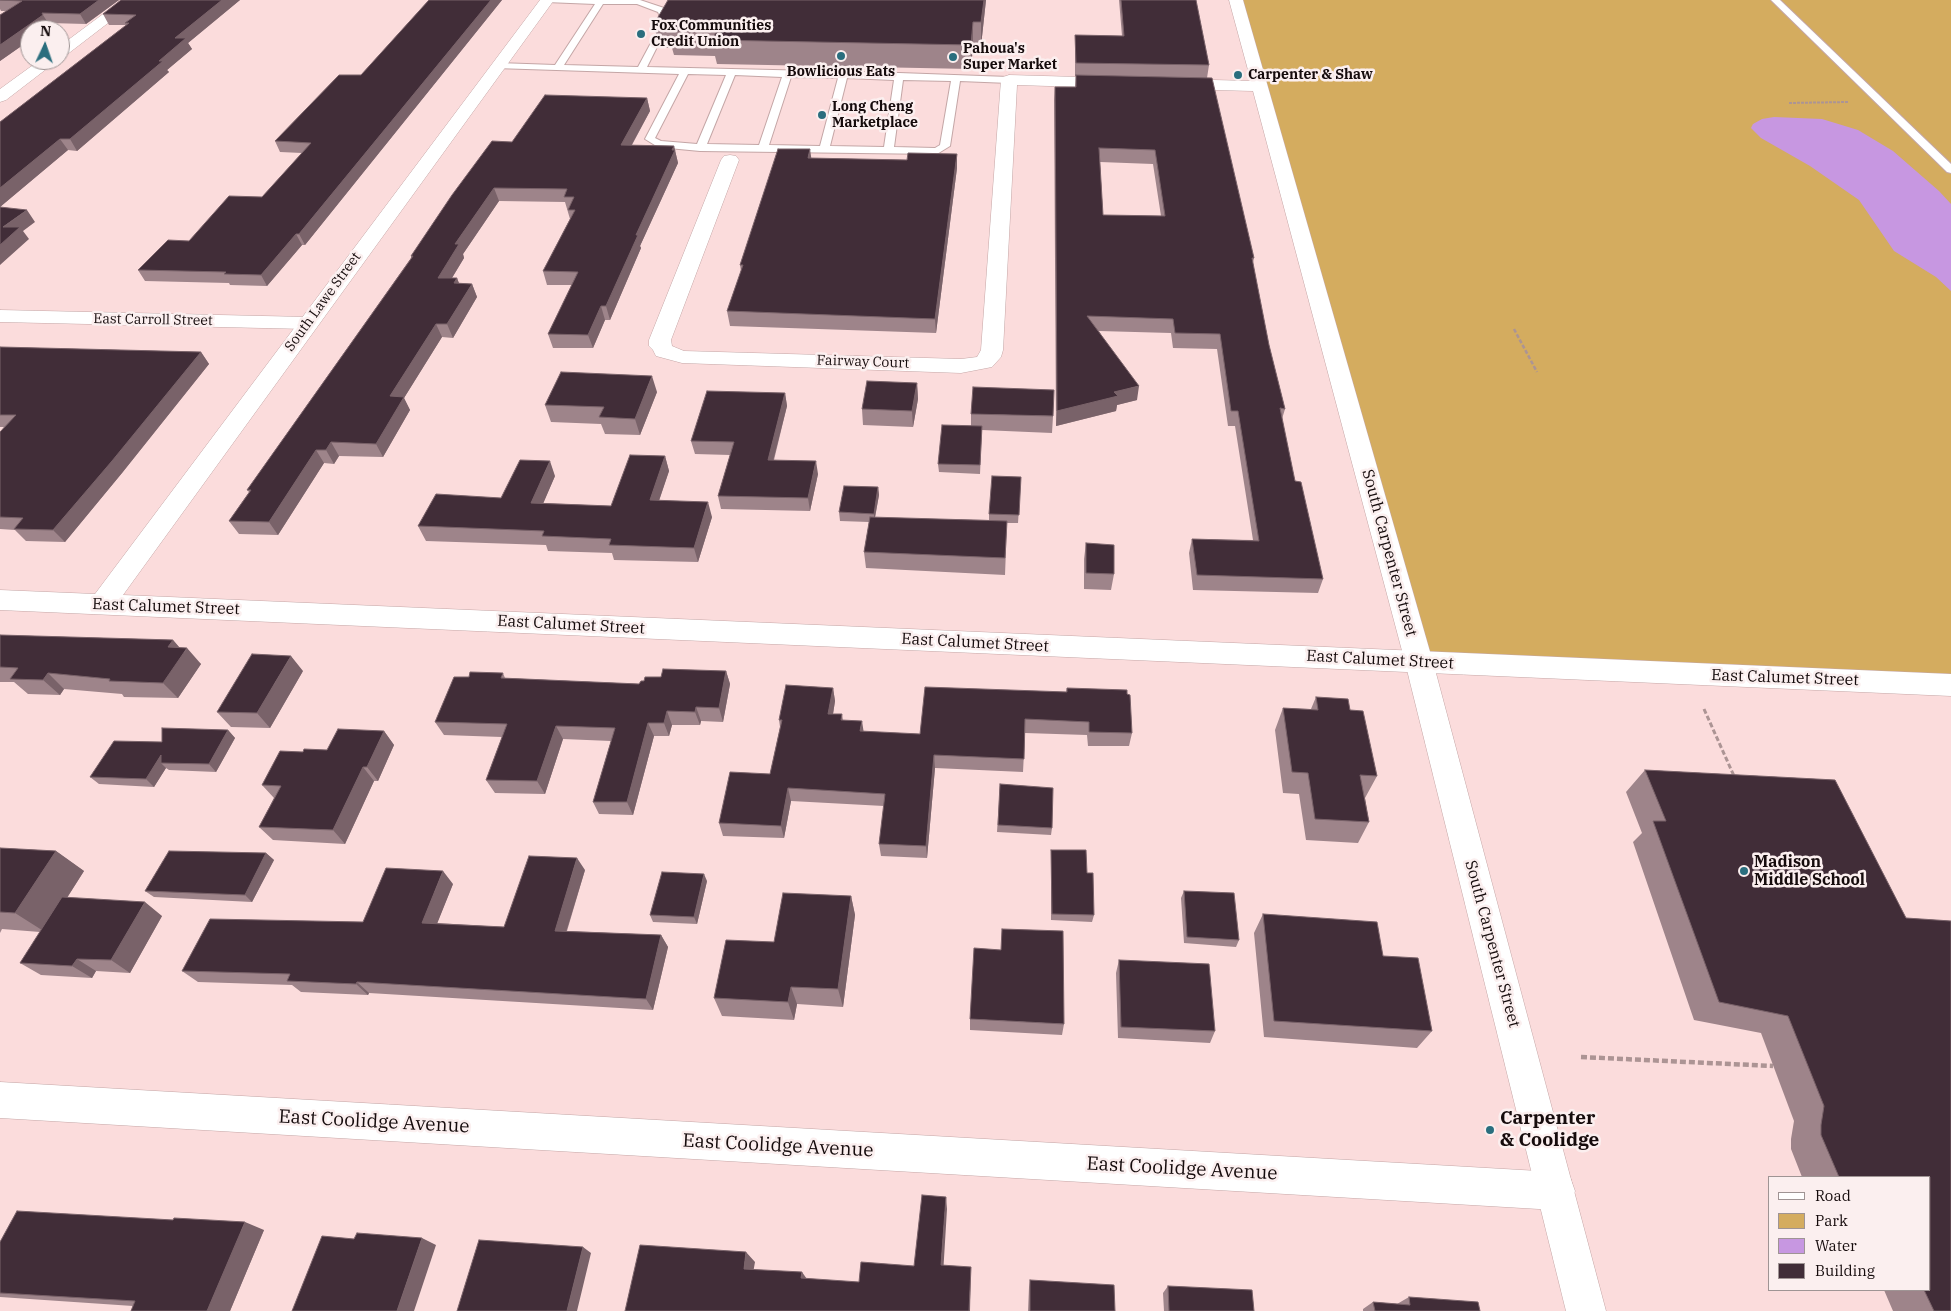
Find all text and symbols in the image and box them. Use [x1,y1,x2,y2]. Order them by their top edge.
place label: Fox Communities Credit Union [651,18,771,50]
north arrow [20,20,70,70]
text: N [40,22,52,40]
marker: Fox Communities Credit Union [635,28,647,40]
place label: Pahoua's Super Market [963,41,1057,74]
marker: Bowlicious Eats [835,50,847,62]
marker: Pahoua's Super Market [947,51,959,63]
place label: Bowlicious Eats [787,64,895,80]
place label: Carpenter & Shaw [1248,67,1373,83]
marker: Carpenter & Shaw [1232,69,1244,81]
place label: Long Cheng Marketplace [832,99,918,132]
marker: Long Cheng Marketplace [816,109,828,121]
street label: South Lawe Street [281,249,365,355]
street label: East Carroll Street [93,311,213,329]
street label: Fairway Court [816,352,910,372]
street label: South Carpenter Street [1357,467,1421,639]
street label: East Calumet Street [92,595,240,619]
street label: East Calumet Street [497,612,645,638]
street label: East Calumet Street [901,630,1049,656]
street label: East Calumet Street [1306,647,1454,673]
street label: East Calumet Street [1711,666,1859,690]
place label: Madison Middle School [1754,852,1865,890]
street label: South Carpenter Street [1460,858,1524,1030]
marker: Madison Middle School [1738,865,1750,877]
street label: East Coolidge Avenue [278,1106,470,1138]
place label: Carpenter & Coolidge [1500,1108,1599,1152]
marker: Carpenter & Coolidge [1484,1124,1496,1136]
street label: East Coolidge Avenue [682,1130,874,1162]
street label: East Coolidge Avenue [1086,1153,1278,1185]
legend [1768,1176,1931,1291]
text: Road [1815,1186,1851,1205]
text: Park [1815,1211,1848,1230]
text: Water [1815,1236,1857,1255]
text: Building [1815,1261,1875,1280]

